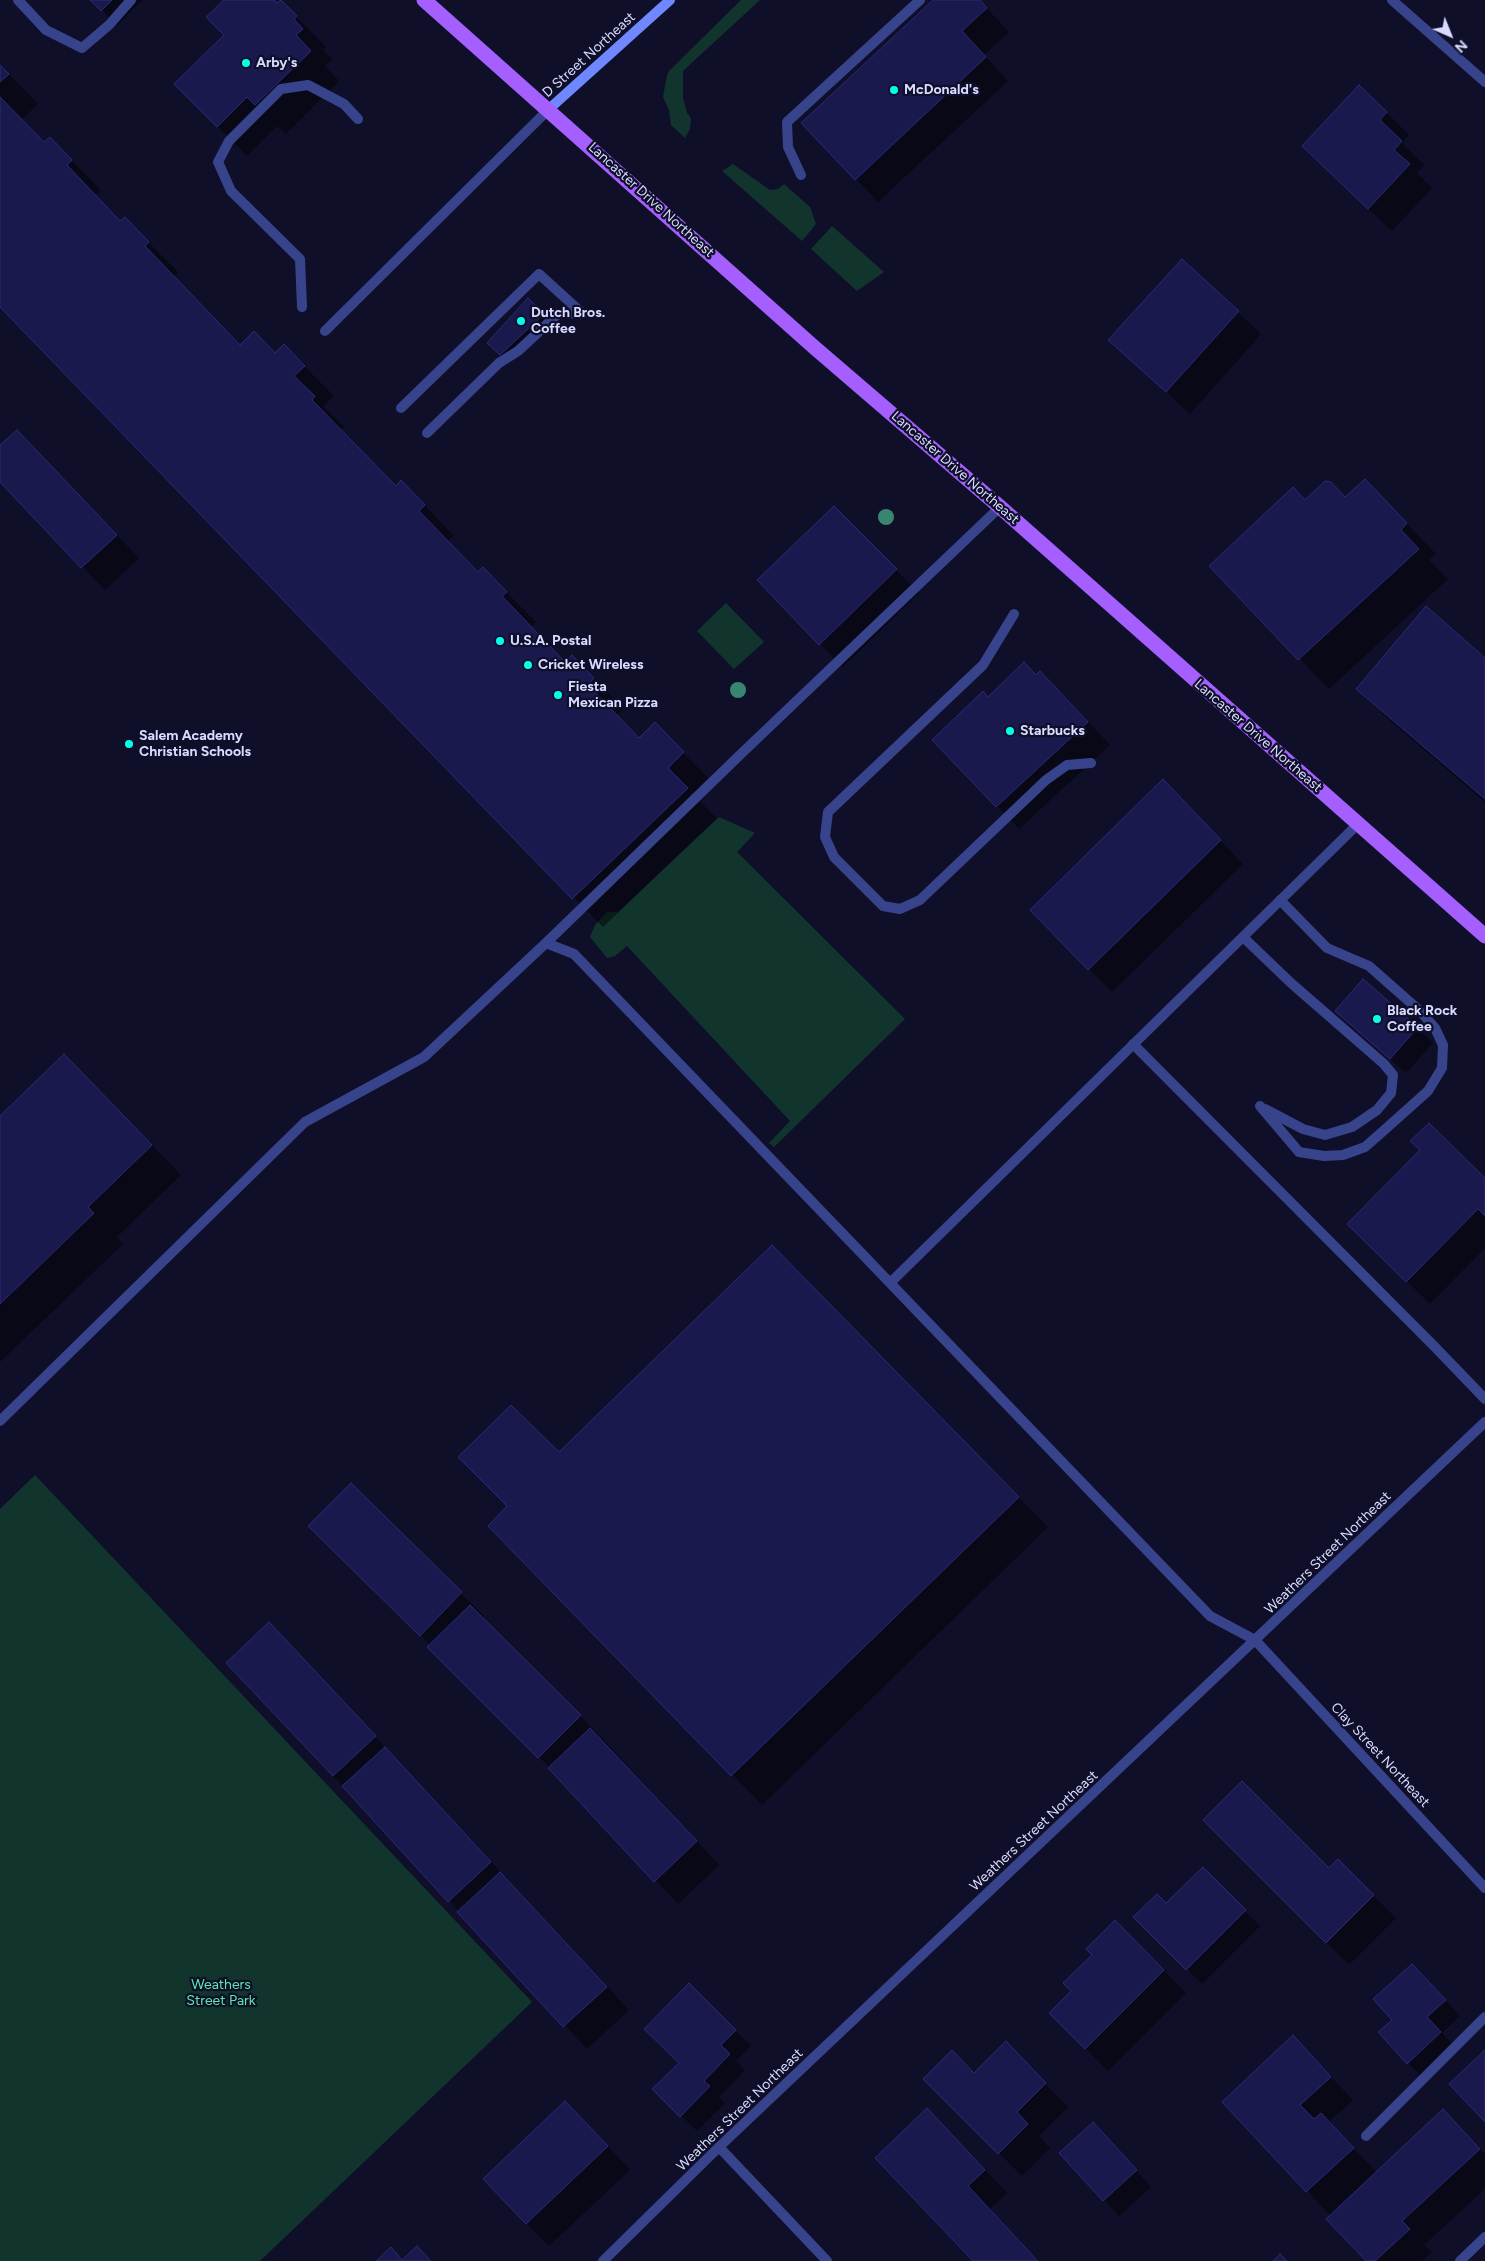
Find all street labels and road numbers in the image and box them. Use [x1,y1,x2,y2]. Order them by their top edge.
street label: D Street Northeast [539,9,639,101]
street label: Lancaster Drive Northeast [585,139,717,261]
street label: Lancaster Drive Northeast [888,408,1022,528]
street label: Lancaster Drive Northeast [1191,676,1325,796]
street label: Weathers Street Northeast [1261,1488,1395,1618]
street label: Clay Street Northeast [1327,1699,1433,1811]
street label: Weathers Street Northeast [966,1767,1102,1895]
street label: Weathers Street Northeast [673,2045,807,2175]

